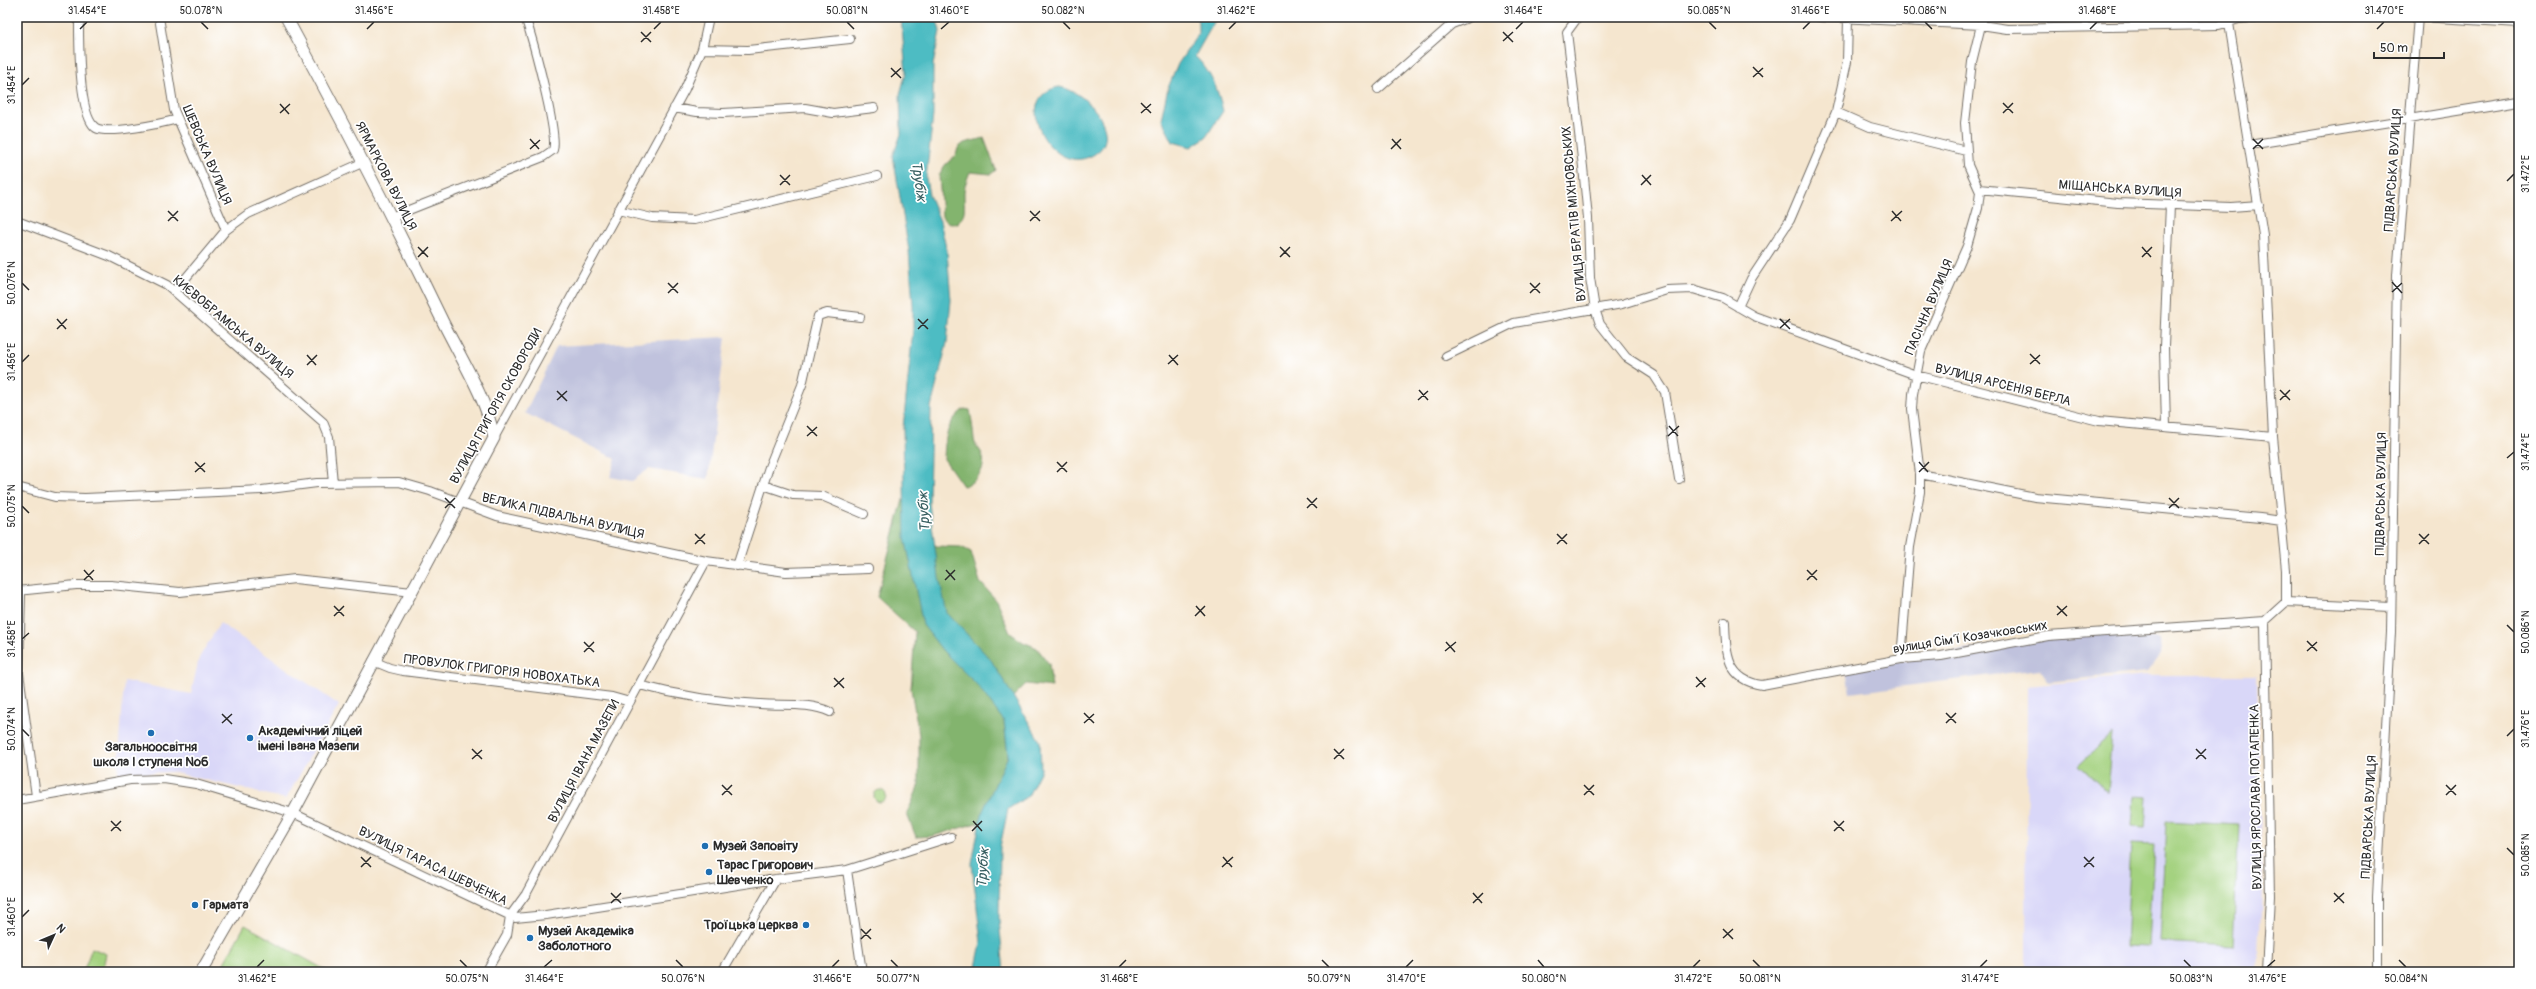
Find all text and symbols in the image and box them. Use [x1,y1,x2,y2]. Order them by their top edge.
text: 31.454°E [68,5,106,17]
text: 50.078°N [180,5,223,17]
text: 31.456°E [355,5,393,17]
text: 31.458°E [642,5,680,17]
text: 50.081°N [826,5,868,17]
text: 31.460°E [929,5,969,17]
text: 50.082°N [1041,5,1085,17]
text: 31.462°E [1217,5,1255,17]
text: 31.464°E [1504,5,1542,17]
text: 50.085°N [1688,5,1731,17]
text: 31.466°E [1791,5,1829,17]
text: 50.086°N [1903,5,1947,17]
text: 31.468°E [2078,5,2116,17]
text: 31.470°E [2364,5,2404,17]
scale bar [2374,34,2444,60]
text: 50 m [2380,41,2408,56]
text: 31.454°E [6,66,18,104]
street label: ШЕВСЬКА ВУЛИЦЯ [179,103,235,207]
street label: ПІДВАРСЬКА ВУЛИЦЯ [2381,108,2405,232]
street label: ЯРМАРКОВА ВУЛИЦЯ [352,119,420,233]
street label: ВУЛИЦЯ БРАТІВ МІХНОВСЬКИХ [1558,126,1590,302]
text: 31.472°E [2520,155,2532,193]
water label: Трубіж [908,160,930,204]
street label: МІЩАНСЬКА ВУЛИЦЯ [2058,177,2182,201]
street label: ПАСІЧНА ВУЛИЦЯ [1902,257,1956,357]
text: 50.076°N [6,261,18,305]
street label: КИЄВОБРАМСЬКА ВУЛИЦЯ [169,272,297,382]
street label: ВУЛИЦЯ ГРИГОРІЯ СКОВОРОДИ [446,325,546,487]
text: 31.456°E [6,343,18,381]
street label: ВУЛИЦЯ АРСЕНІЯ БЕРЛА [1933,360,2073,410]
street label: ПІДВАРСЬКА ВУЛИЦЯ [2372,432,2390,556]
text: 31.474°E [2520,433,2532,471]
text: 50.075°N [6,484,18,528]
street label: ВЕЛИКА ПІДВАЛЬНА ВУЛИЦЯ [480,490,646,542]
water label: Трубіж [914,490,934,532]
text: 50.086°N [2520,610,2532,654]
street label: вулиця Сімʼї Козачковських [1892,617,2048,657]
text: 31.458°E [6,620,18,658]
street label: ПРОВУЛОК ГРИГОРІЯ НОВОХАТЬКА [403,651,602,691]
street label: ВУЛИЦЯ ІВАНА МАЗЕПИ [545,696,623,825]
street label: ВУЛИЦЯ ЯРОСЛАВА ПОТАПЕНКА [2246,703,2266,890]
text: 50.074°N [6,707,18,751]
text: 31.476°E [2520,710,2532,748]
place label: Академічний ліцей імені Івана Мазепи [258,723,362,754]
marker: Загальноосвітня школа І ступеня №6 [146,728,156,738]
marker: Академічний ліцей імені Івана Мазепи [245,733,255,743]
place label: Загальноосвітня школа І ступеня №6 [93,739,209,770]
street label: ПІДВАРСЬКА ВУЛИЦЯ [2358,755,2380,879]
street label: ВУЛИЦЯ ТАРАСА ШЕВЧЕНКА [356,823,511,909]
text: 50.085°N [2520,833,2532,876]
place label: Музей Заповіту [713,838,798,854]
marker: Музей Заповіту [700,841,710,851]
water label: Трубіж [973,846,993,888]
place label: Тарас Григорович Шевченко [716,857,814,888]
marker: Тарас Григорович Шевченко [704,867,714,877]
text: 31.460°E [6,897,18,937]
place label: Гармата [203,897,249,913]
marker: Гармата [190,900,200,910]
north arrow [34,915,74,955]
place label: Троїцька церква [703,917,798,933]
marker: Троїцька церква [801,920,811,930]
text: N [54,921,68,936]
place label: Музей Академіка Заболотного [538,923,634,954]
marker: Музей Академіка Заболотного [525,933,535,943]
text: 31.462°E [238,973,276,985]
text: 50.075°N [445,973,489,985]
text: 31.464°E [525,973,563,985]
text: 50.076°N [661,973,705,985]
text: 31.466°E [813,973,851,985]
text: 50.077°N [877,973,920,985]
text: 31.468°E [1100,973,1138,985]
text: 50.079°N [1308,973,1351,985]
text: 31.470°E [1386,973,1426,985]
text: 50.080°N [1522,973,1566,985]
text: 31.472°E [1674,973,1712,985]
text: 50.081°N [1739,973,1781,985]
text: 31.474°E [1961,973,1999,985]
text: 50.083°N [2169,973,2213,985]
text: 31.476°E [2248,973,2286,985]
text: 50.084°N [2384,973,2428,985]

